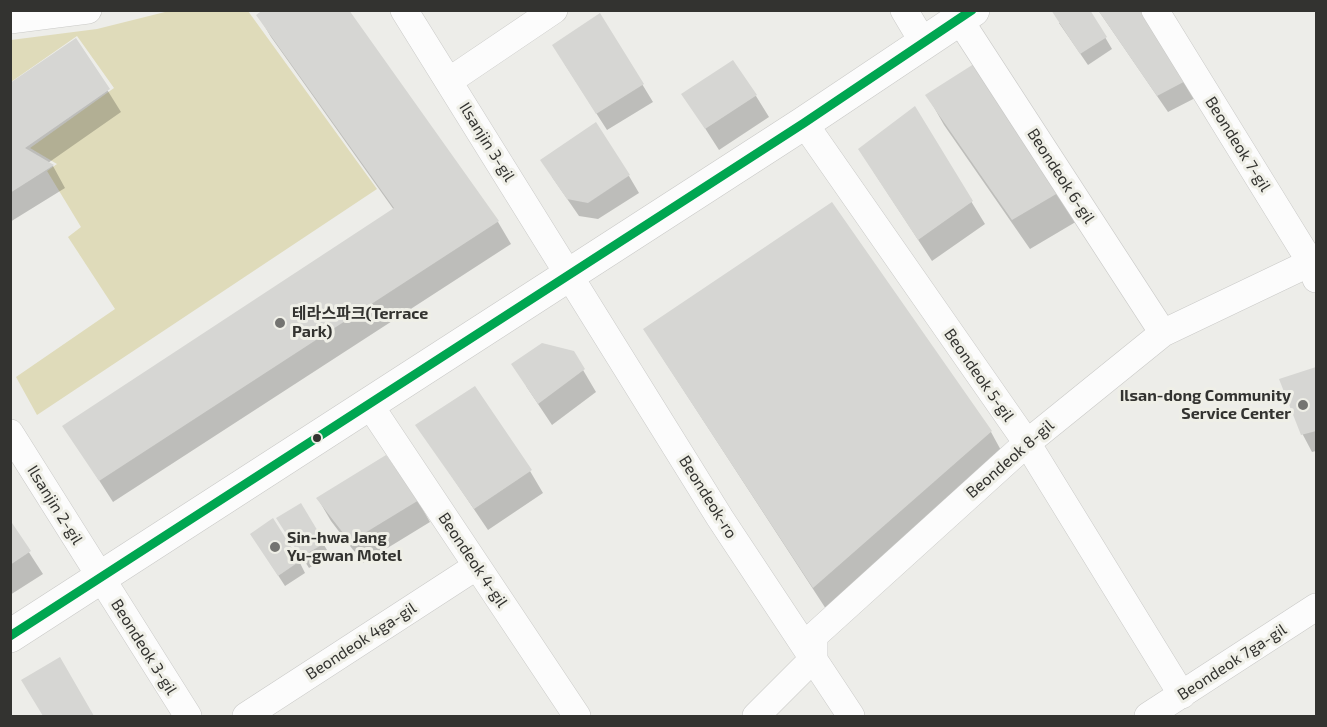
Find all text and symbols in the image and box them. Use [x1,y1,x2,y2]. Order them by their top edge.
street label: Beondeok 7-gil [1201,93,1275,195]
street label: Ilsanjin 3-gil [455,99,519,185]
street label: Beondeok 6-gil [1023,125,1099,227]
place label: 테라스파크(Terrace Park) [292,304,428,342]
marker: 테라스파크(Terrace Park) [273,316,287,330]
street label: Beondeok 5-gil [940,325,1018,425]
place label: Ilsan-dong Community Service Center [1120,386,1291,424]
marker: Ilsan-dong Community Service Center [1296,398,1310,412]
street label: Beondeok 8-gil [962,416,1058,502]
unlabelled marker [311,432,323,444]
street label: Beondeok-ro [675,452,741,542]
street label: Ilsanjin 2-gil [23,462,87,548]
street label: Beondeok 4-gil [434,509,512,611]
place label: Sin-hwa Jang Yu-gwan Motel [287,528,402,566]
marker: Sin-hwa Jang Yu-gwan Motel [268,540,282,554]
street label: Beondeok 3-gil [107,596,181,698]
street label: Beondeok 4ga-gil [302,598,420,684]
street label: Beondeok 7ga-gil [1174,620,1290,704]

